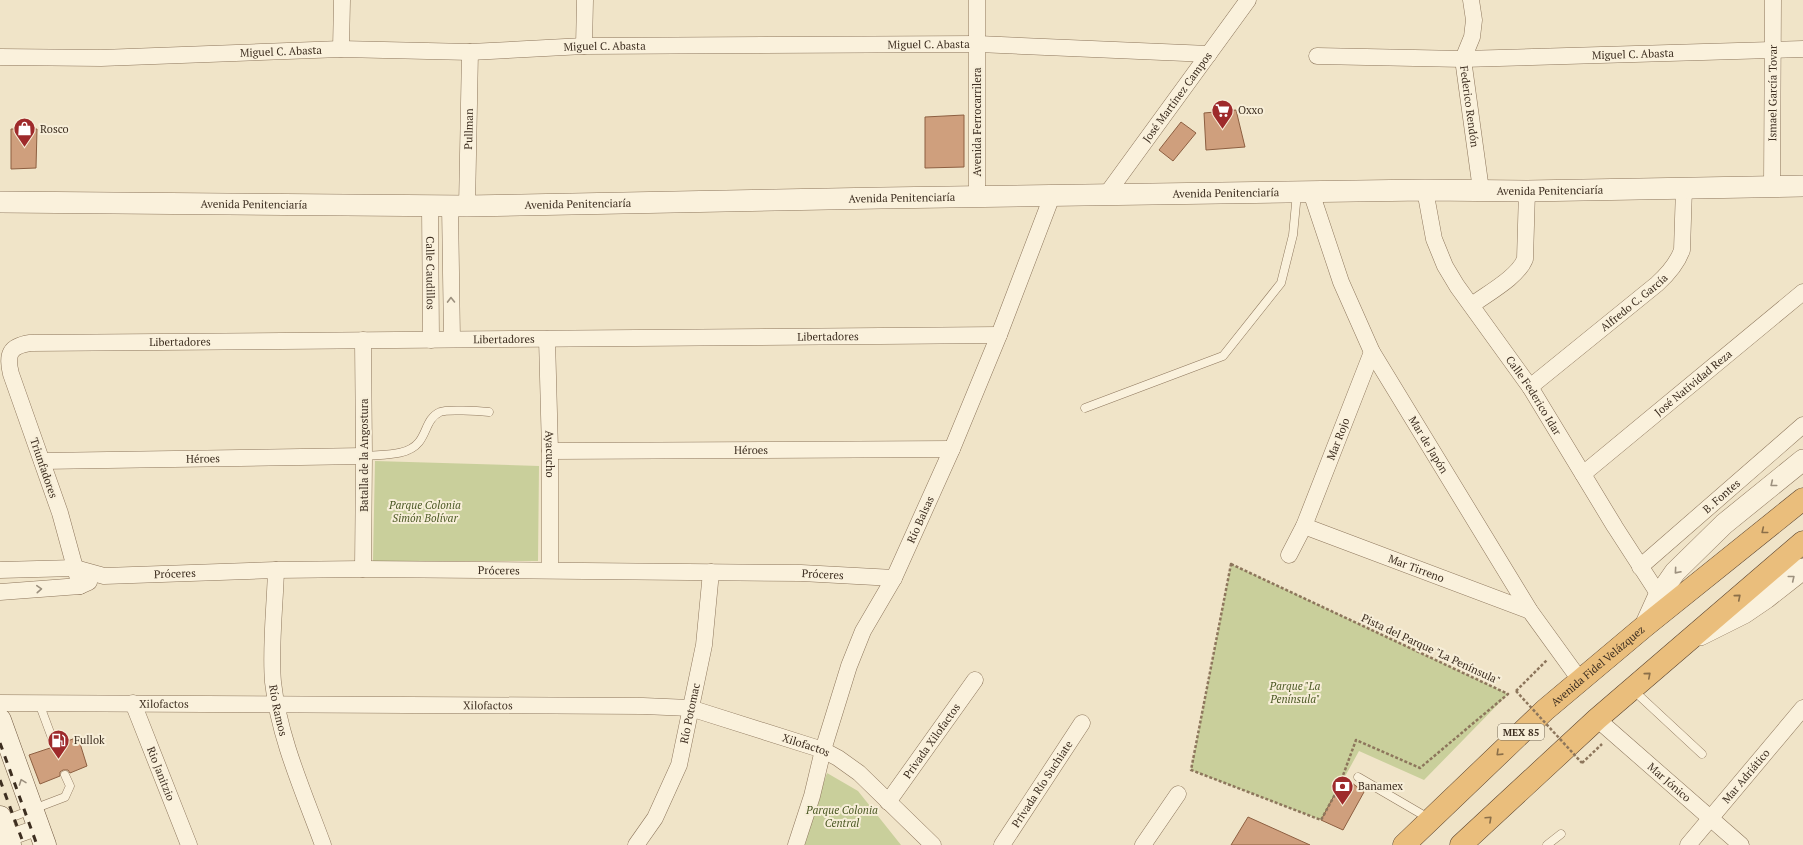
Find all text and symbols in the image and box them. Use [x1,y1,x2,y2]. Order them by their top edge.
street label: Miguel C. Abasta [887,37,970,51]
street label: Miguel C. Abasta [563,39,646,54]
street label: Miguel C. Abasta [240,43,323,60]
street label: Ismael García Tovar [1765,44,1780,141]
street label: Miguel C. Abasta [1592,46,1675,62]
street label: José Martínez Campos [1140,49,1215,145]
street label: Federico Rendón [1457,65,1482,149]
street label: Avenida Ferrocarrilera [970,67,984,176]
supermarket icon: Oxxo [1210,97,1236,130]
place label: Oxxo [1238,103,1263,117]
street label: Pullman [461,108,476,150]
shop icon: Rosco [11,116,37,149]
place label: Rosco [40,122,69,136]
street label: Avenida Penitenciaría [1496,183,1604,198]
street label: Avenida Penitenciaría [1172,185,1280,201]
street label: Avenida Penitenciaría [848,190,956,206]
street label: Avenida Penitenciaría [524,196,632,212]
street label: Avenida Penitenciaría [201,197,308,212]
street label: Calle Caudillos [423,236,438,310]
street label: Alfredo C. García [1597,270,1671,334]
one-way arrow [447,297,455,303]
street label: Libertadores [797,329,859,344]
street label: Libertadores [473,332,535,346]
street label: Libertadores [149,335,211,349]
street label: José Natividad Reza [1652,346,1735,419]
street label: Calle Federico Idar [1503,353,1565,438]
street label: Batalla de la Angostura [357,398,371,512]
street label: Mar de Japón [1406,413,1452,476]
street label: Mar Rojo [1323,416,1353,462]
street label: Ayacucho [542,430,557,477]
street label: Triunfadores [27,436,61,500]
street label: Héroes [734,443,768,457]
street label: Héroes [186,451,220,466]
street label: B. Fontes [1700,476,1743,516]
one-way arrow [1770,480,1777,487]
street label: Río Balsas [904,494,937,545]
park label: Parque Colonia Simón Bolívar [388,498,461,525]
one-way arrow [1761,526,1768,533]
street label: Mar Tirreno [1386,551,1446,585]
street label: Próceres [478,563,520,577]
street label: Próceres [154,566,196,581]
street label: Próceres [801,566,844,582]
one-way arrow [1674,567,1681,574]
one-way arrow [1787,576,1794,583]
one-way arrow [36,585,42,594]
one-way arrow [1733,595,1740,602]
street label: Pista del Parque "La Península" [1359,611,1503,687]
street label: Avenida Fidel Velázquez [1548,622,1647,709]
one-way arrow [1643,672,1650,679]
park label: Parque "La Península" [1269,679,1321,706]
street label: Río Potomac [677,682,703,745]
street label: Río Ramos [266,684,291,738]
street label: Xilofactos [139,697,189,711]
street label: Xilofactos [463,698,513,712]
street label: Privada Xilofactos [900,700,963,781]
road number: MEX 85 [1498,724,1544,740]
fuel station icon: Fullok [45,727,71,760]
street label: Xilofactos [781,731,833,760]
place label: Fullok [74,733,105,747]
street label: Privada Río Suchiate [1008,737,1076,830]
street label: Rio Janitzio [144,745,178,803]
street label: Mar Adriático [1719,746,1773,806]
one-way arrow [1496,748,1504,756]
street label: Mar Jónico [1645,760,1694,805]
bank icon: Banamex [1329,773,1355,806]
one-way arrow [19,779,27,786]
place label: Banamex [1358,779,1403,793]
park label: Parque Colonia Central [805,803,878,830]
one-way arrow [1484,816,1492,823]

